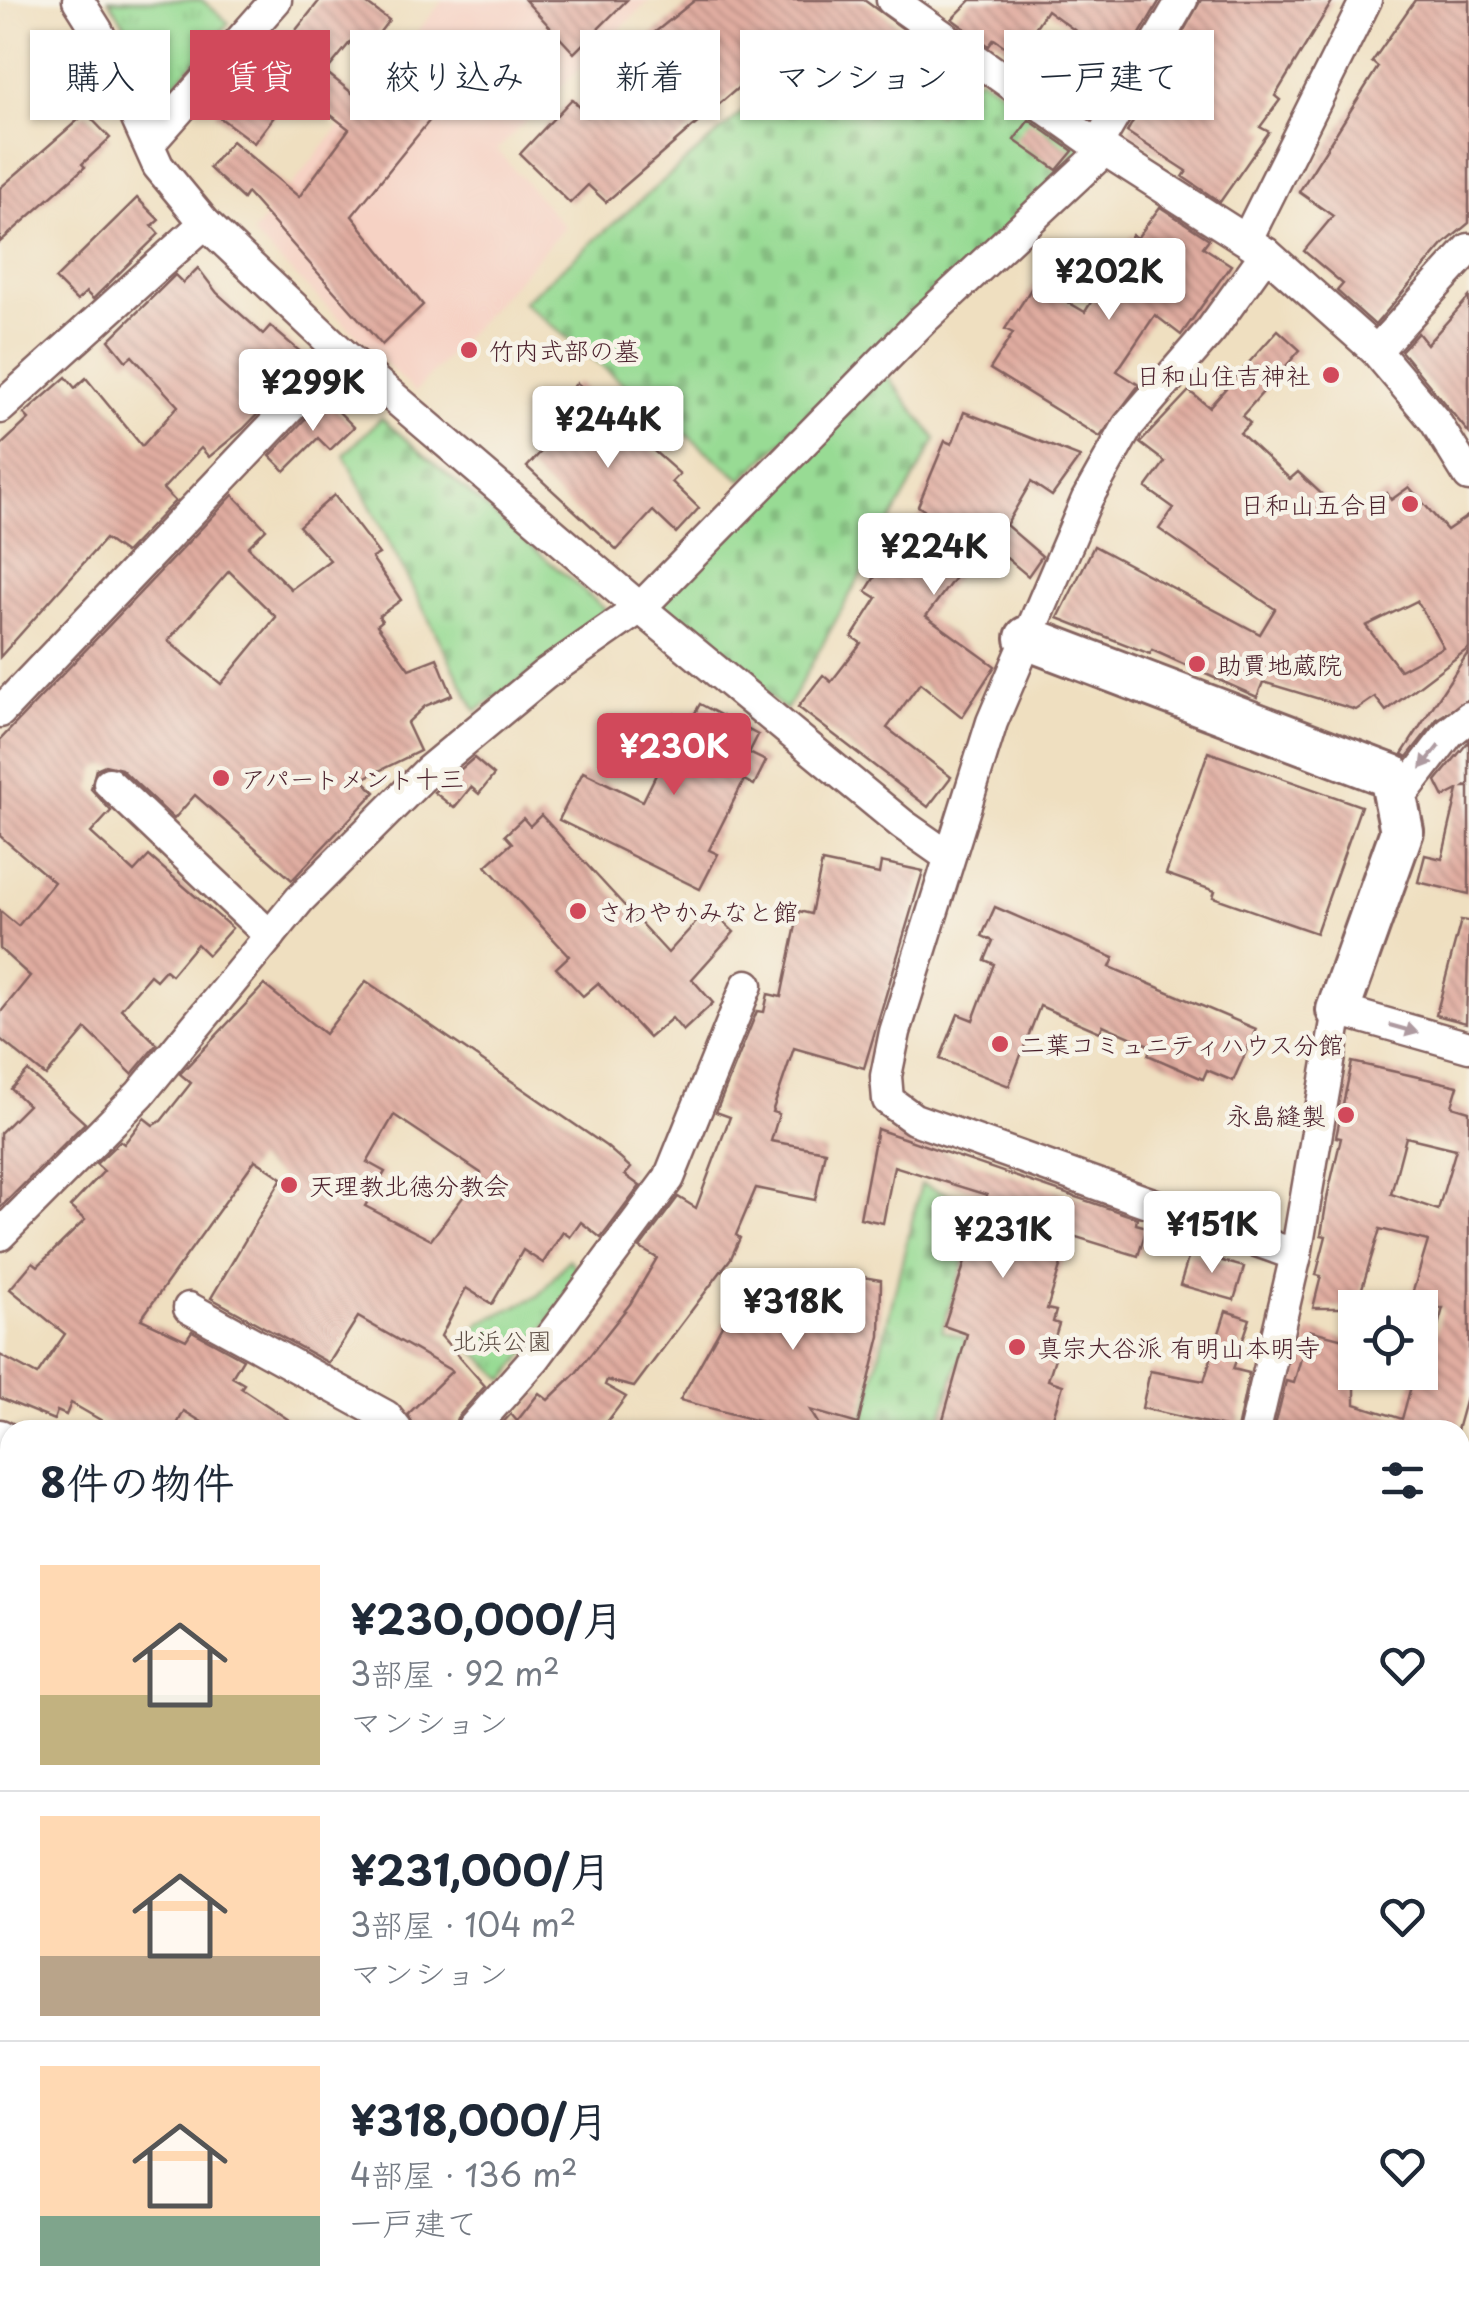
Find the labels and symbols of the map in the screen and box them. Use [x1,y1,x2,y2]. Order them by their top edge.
pin: ¥202K [1039,238,1179,323]
place label: 竹内式部の墓 [489,331,639,369]
marker: 竹内式部の墓 [458,339,480,361]
pin: ¥299K [243,349,383,434]
place label: 日和山住吉神社 [1136,356,1311,394]
marker: 日和山住吉神社 [1320,364,1342,386]
pin: ¥244K [538,386,678,471]
place label: 日和山五合目 [1240,485,1390,523]
marker: 日和山五合目 [1399,493,1421,515]
pin: ¥224K [864,513,1004,598]
place label: 助賈地蔵院 [1217,645,1342,683]
marker: 助賈地蔵院 [1186,653,1208,675]
pin: ¥230K [604,713,744,798]
one-way arrow [1420,744,1441,770]
place label: アパートメント十三 [241,759,465,797]
marker: アパートメント十三 [210,767,232,789]
place label: さわやかみなと館 [598,892,798,930]
marker: さわやかみなと館 [567,900,589,922]
one-way arrow [1388,1021,1419,1037]
place label: 二葉コミュニティハウス分館 [1020,1025,1344,1063]
marker: 二葉コミュニティハウス分館 [989,1033,1011,1055]
place label: 永島縫製 [1226,1096,1326,1134]
marker: 永島縫製 [1335,1104,1357,1126]
place label: 天理教北徳分教会 [309,1166,509,1204]
marker: 天理教北徳分教会 [278,1174,300,1196]
pin: ¥151K [1142,1191,1282,1276]
pin: ¥231K [933,1196,1073,1281]
pin: ¥318K [723,1268,863,1353]
park label: 北浜公園 [452,1321,552,1359]
place label: 真宗大谷派 有明山本明寺 [1037,1328,1320,1366]
marker: 真宗大谷派 有明山本明寺 [1006,1336,1028,1358]

